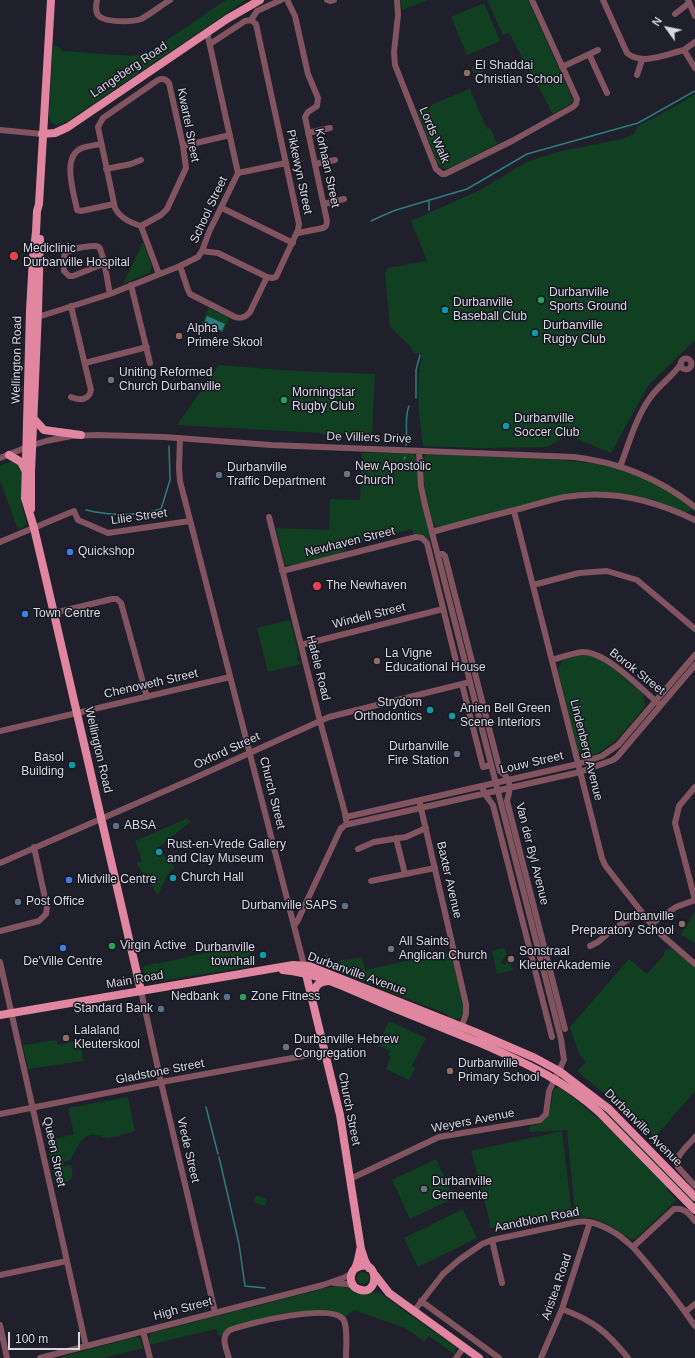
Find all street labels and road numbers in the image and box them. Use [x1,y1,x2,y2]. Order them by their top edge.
street label: Langeberg Road [88,39,170,101]
street label: Kwartel Street [174,87,202,163]
street label: Lords Walk [416,105,452,165]
street label: Korhaan Street [312,127,342,209]
street label: Pikkewyn Street [283,128,315,216]
street label: School Street [187,174,231,246]
street label: Wellington Road [9,316,25,404]
street label: De Villiers Drive [326,429,412,447]
street label: Lilie Street [110,506,168,528]
street label: Newhaven Street [304,524,396,560]
street label: Windell Street [331,600,407,632]
street label: Hafele Road [303,634,333,702]
street label: Borok Street [606,646,668,698]
street label: Chenoweth Street [103,666,199,702]
street label: Lindenberg Avenue [566,698,606,802]
street label: Wellington Road [81,706,115,794]
street label: Oxford Street [192,729,262,773]
street label: Louw Street [499,749,565,777]
street label: Church Street [256,755,288,831]
street label: Van der Byl Avenue [512,801,552,907]
street label: Baxter Avenue [433,840,465,920]
street label: Durbanville Avenue [306,949,408,999]
street label: Main Road [105,968,165,992]
street label: Gladstone Street [114,1056,206,1088]
street label: Church Street [335,1071,363,1147]
street label: Durbanville Avenue [601,1086,685,1170]
street label: Weyers Avenue [430,1106,516,1136]
street label: Queen Street [40,1116,68,1188]
street label: Vrede Street [173,1116,203,1184]
street label: Aandblom Road [493,1205,581,1235]
street label: Aristea Road [539,1252,575,1322]
street label: High Street [152,1294,214,1324]

